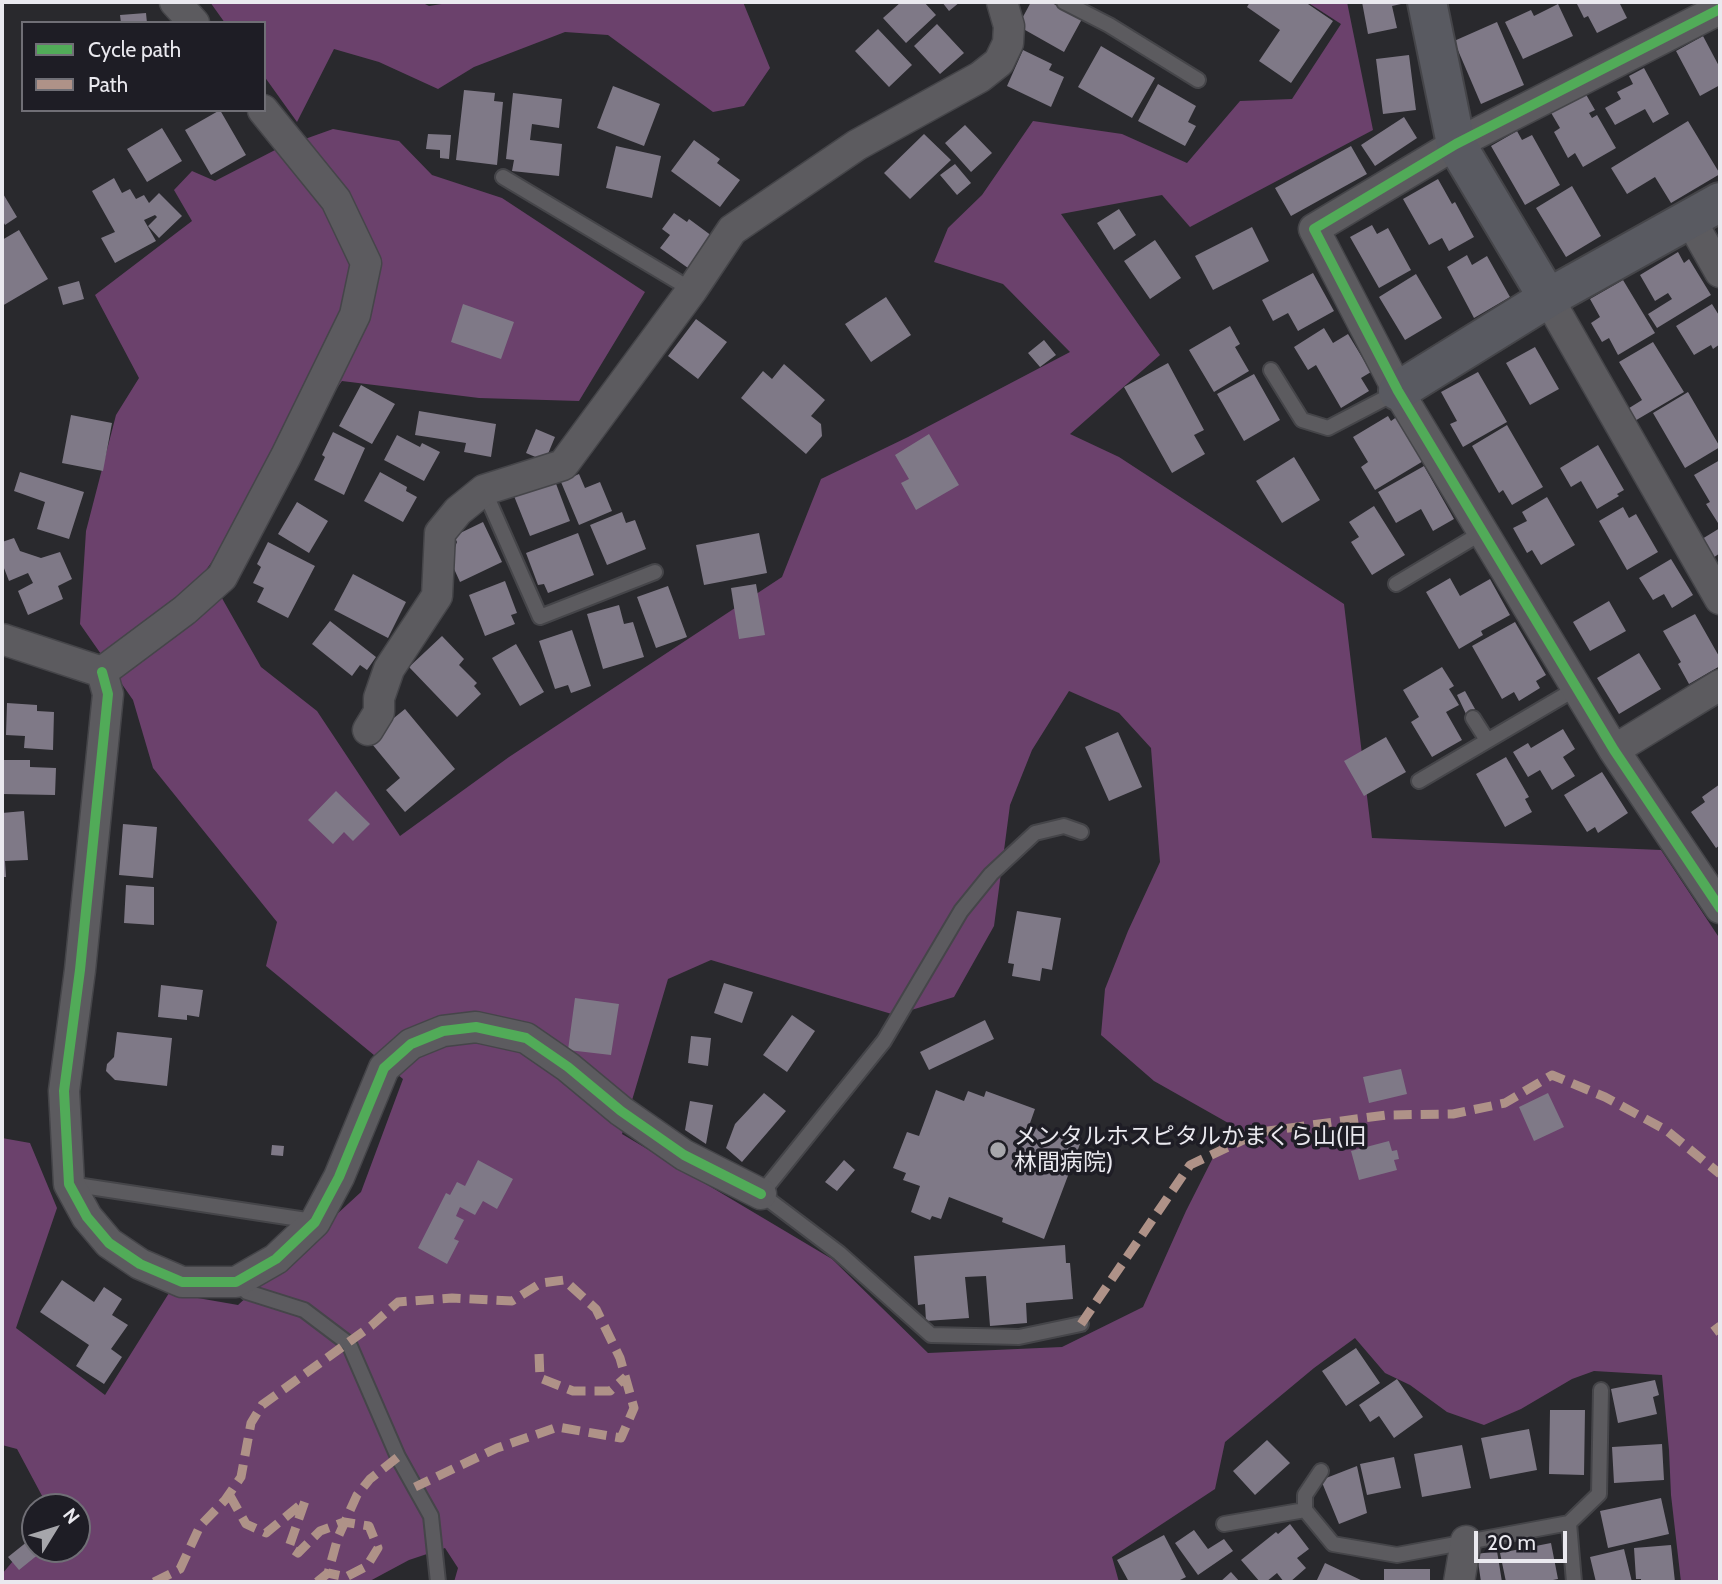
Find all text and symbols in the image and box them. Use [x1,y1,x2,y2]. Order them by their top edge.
legend [21,21,266,112]
text: Cycle path [88,37,181,62]
text: Path [88,72,128,97]
place label: メンタルホスピタルかまくら山(旧 林間病院) [1014,1123,1366,1177]
marker: メンタルホスピタルかまくら山(旧 林間病院) [988,1140,1008,1160]
north arrow [21,1493,91,1563]
text: N [58,1504,85,1528]
scale bar [1477,1518,1570,1562]
text: 20 m [1487,1530,1536,1555]

